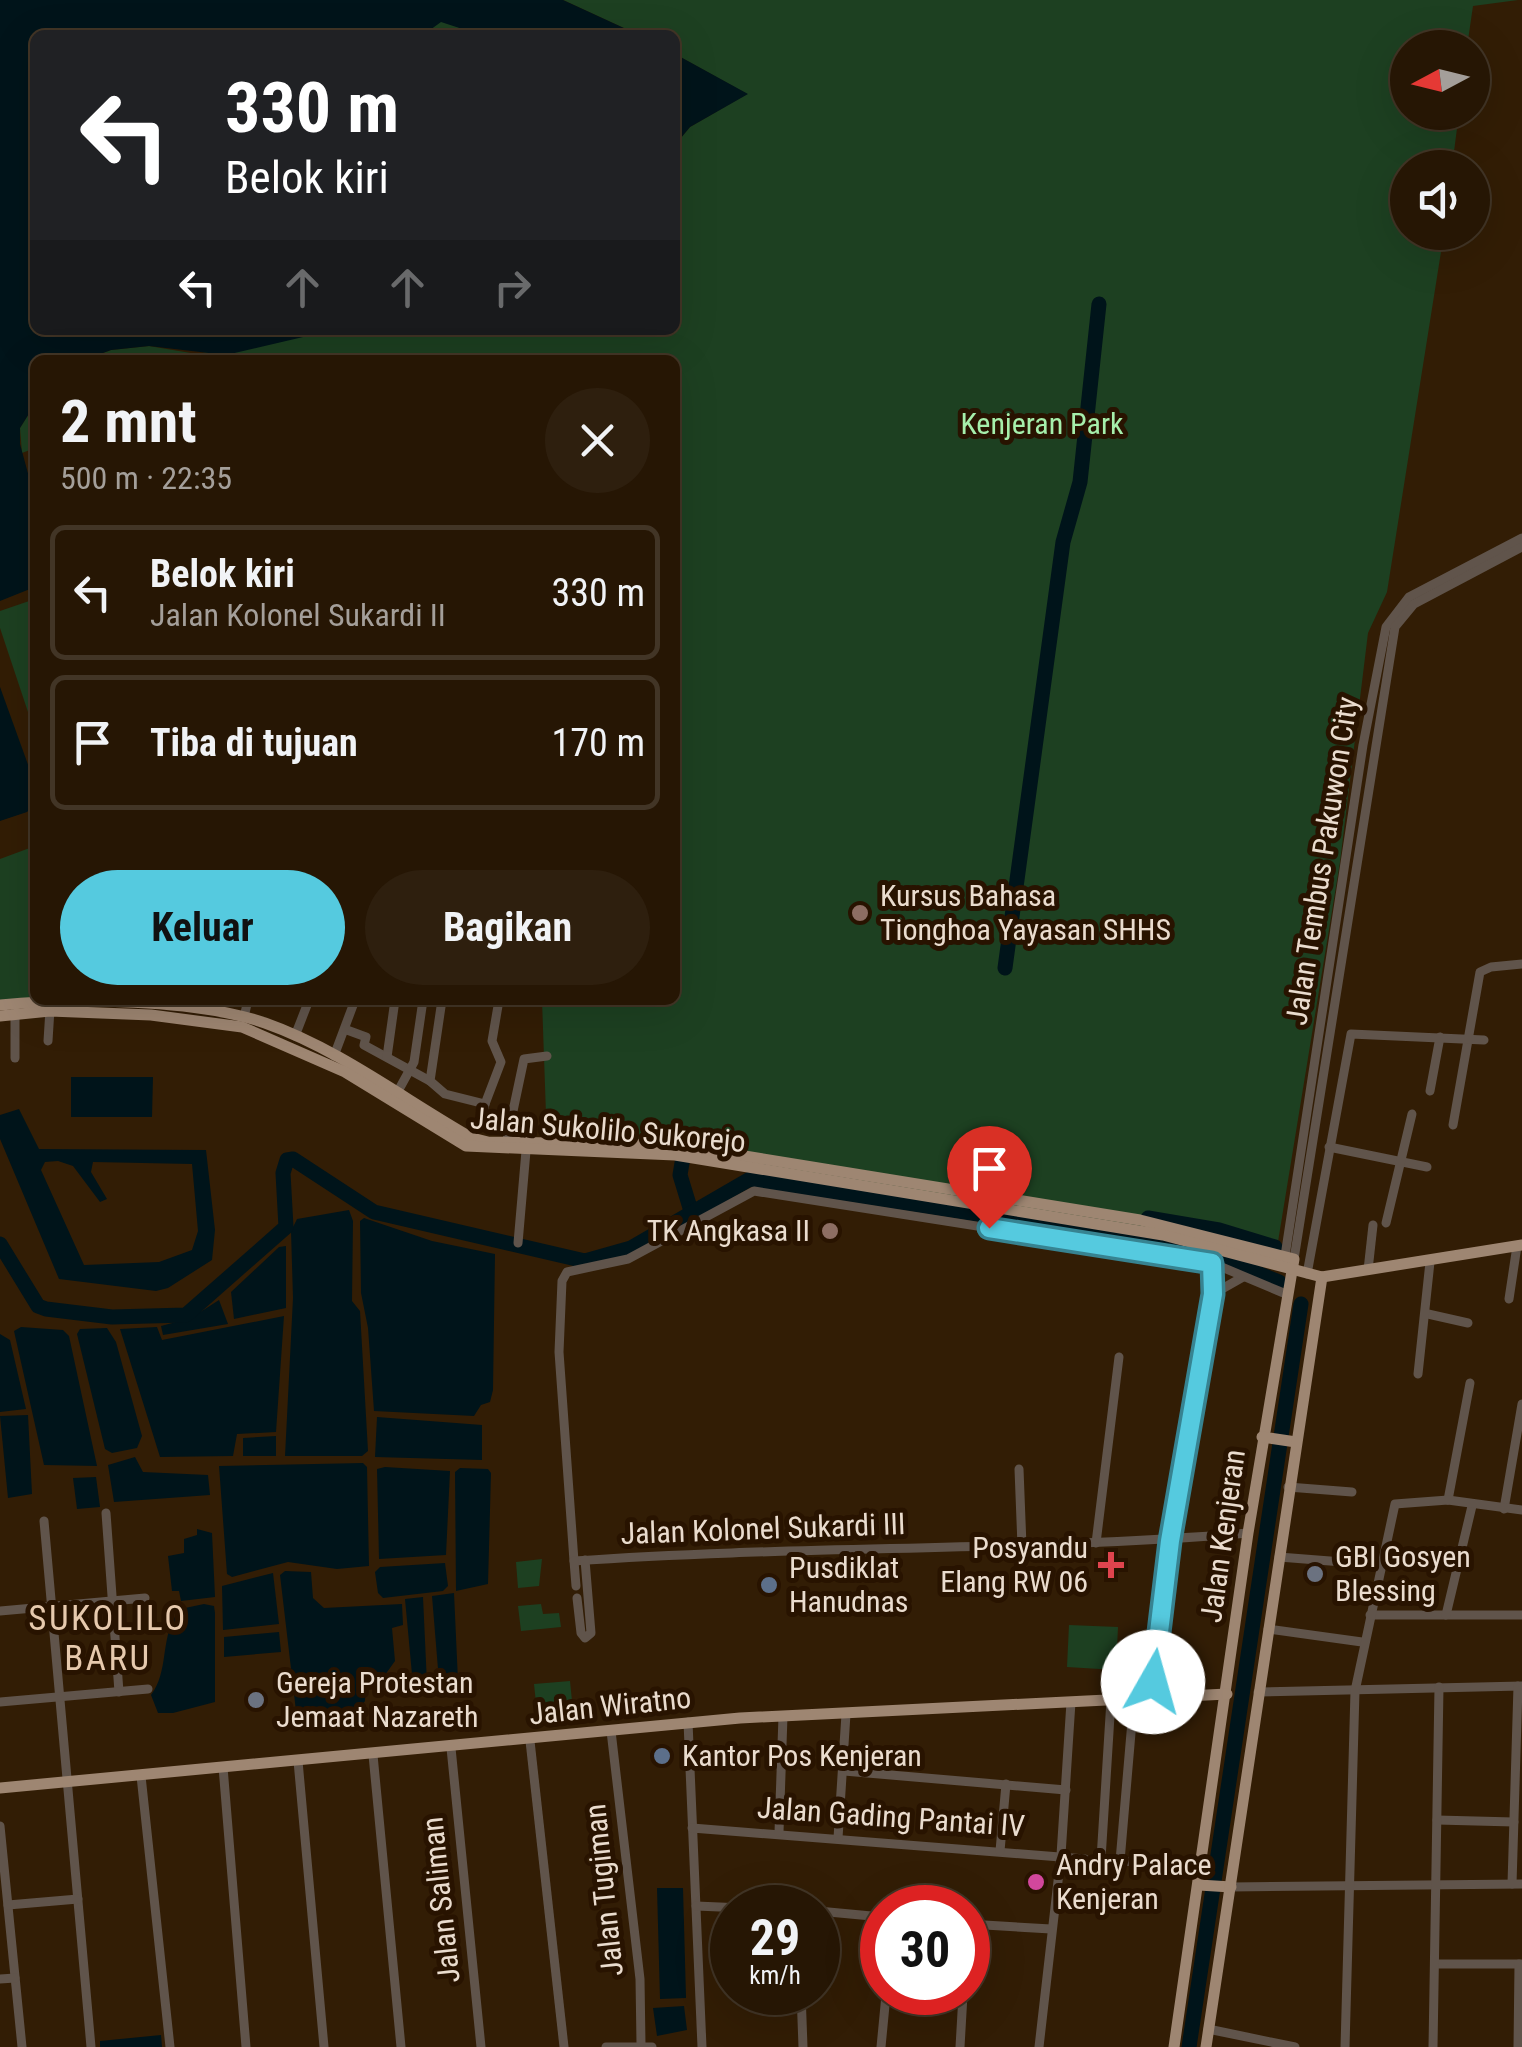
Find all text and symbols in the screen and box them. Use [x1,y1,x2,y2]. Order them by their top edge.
north arrow [1390,30,1490,130]
map controls [1390,30,1490,250]
text: 330 m [225,67,399,149]
icon: left [60,70,190,200]
button: sound [1390,150,1490,250]
text: Belok kiri [225,151,389,204]
icon: left [170,260,225,315]
icon: ahead [275,260,330,315]
icon: ahead [380,260,435,315]
icon: right [485,260,540,315]
text: 2 mnt [60,386,197,457]
button: close [545,388,650,493]
park label: Kenjeran Park [960,406,1124,441]
text: 500 m · 22:35 [60,459,232,497]
text: Belok kiri [150,552,295,596]
icon: left [65,565,120,620]
text: 330 m [551,571,645,615]
text: Jalan Kolonel Sukardi II [150,596,446,634]
street label: Jalan Tembus Pakuwon City [1278,694,1365,1027]
icon: arrive [65,715,120,770]
text: Tiba di tujuan [150,721,358,765]
text: 170 m [551,721,645,765]
button: Keluar [60,870,345,985]
button: Bagikan [365,870,650,985]
place label: Kursus Bahasa Tionghoa Yayasan SHHS [880,878,1171,947]
marker: Kursus Bahasa Tionghoa Yayasan SHHS [849,902,871,924]
street label: Jalan Sukolilo Sukorejo [469,1100,747,1159]
pin [947,1126,1032,1229]
icon: arrive [962,1141,1017,1196]
place label: TK Angkasa II [647,1213,810,1248]
marker: TK Angkasa II [819,1220,841,1242]
street label: Jalan Kenjeran [1193,1447,1252,1625]
street label: Jalan Kolonel Sukardi III [620,1506,906,1551]
place label: Posyandu Elang RW 06 [940,1530,1088,1599]
place label: GBI Gosyen Blessing [1335,1539,1471,1608]
place label: Pusdiklat Hanudnas [789,1550,908,1619]
marker: Posyandu Elang RW 06 [1098,1552,1124,1578]
marker: GBI Gosyen Blessing [1304,1563,1326,1585]
marker: Pusdiklat Hanudnas [758,1574,780,1596]
district label: SUKOLILO BARU [28,1598,188,1679]
position arrow [1101,1630,1205,1734]
place label: Gereja Protestan Jemaat Nazareth [276,1665,478,1734]
street label: Jalan Wiratno [527,1680,693,1731]
marker: Gereja Protestan Jemaat Nazareth [245,1689,267,1711]
place label: Kantor Pos Kenjeran [682,1738,922,1773]
marker: Kantor Pos Kenjeran [651,1745,673,1767]
street label: Jalan Gading Pantai IV [756,1790,1026,1843]
street label: Jalan Tugiman [577,1802,630,1978]
street label: Jalan Saliman [414,1815,467,1985]
place label: Andry Palace Kenjeran [1056,1847,1212,1916]
marker: Andry Palace Kenjeran [1025,1871,1047,1893]
speed limit sign: 30 [860,1885,990,2015]
text: 29 [750,1909,800,1967]
text: km/h [749,1961,801,1990]

